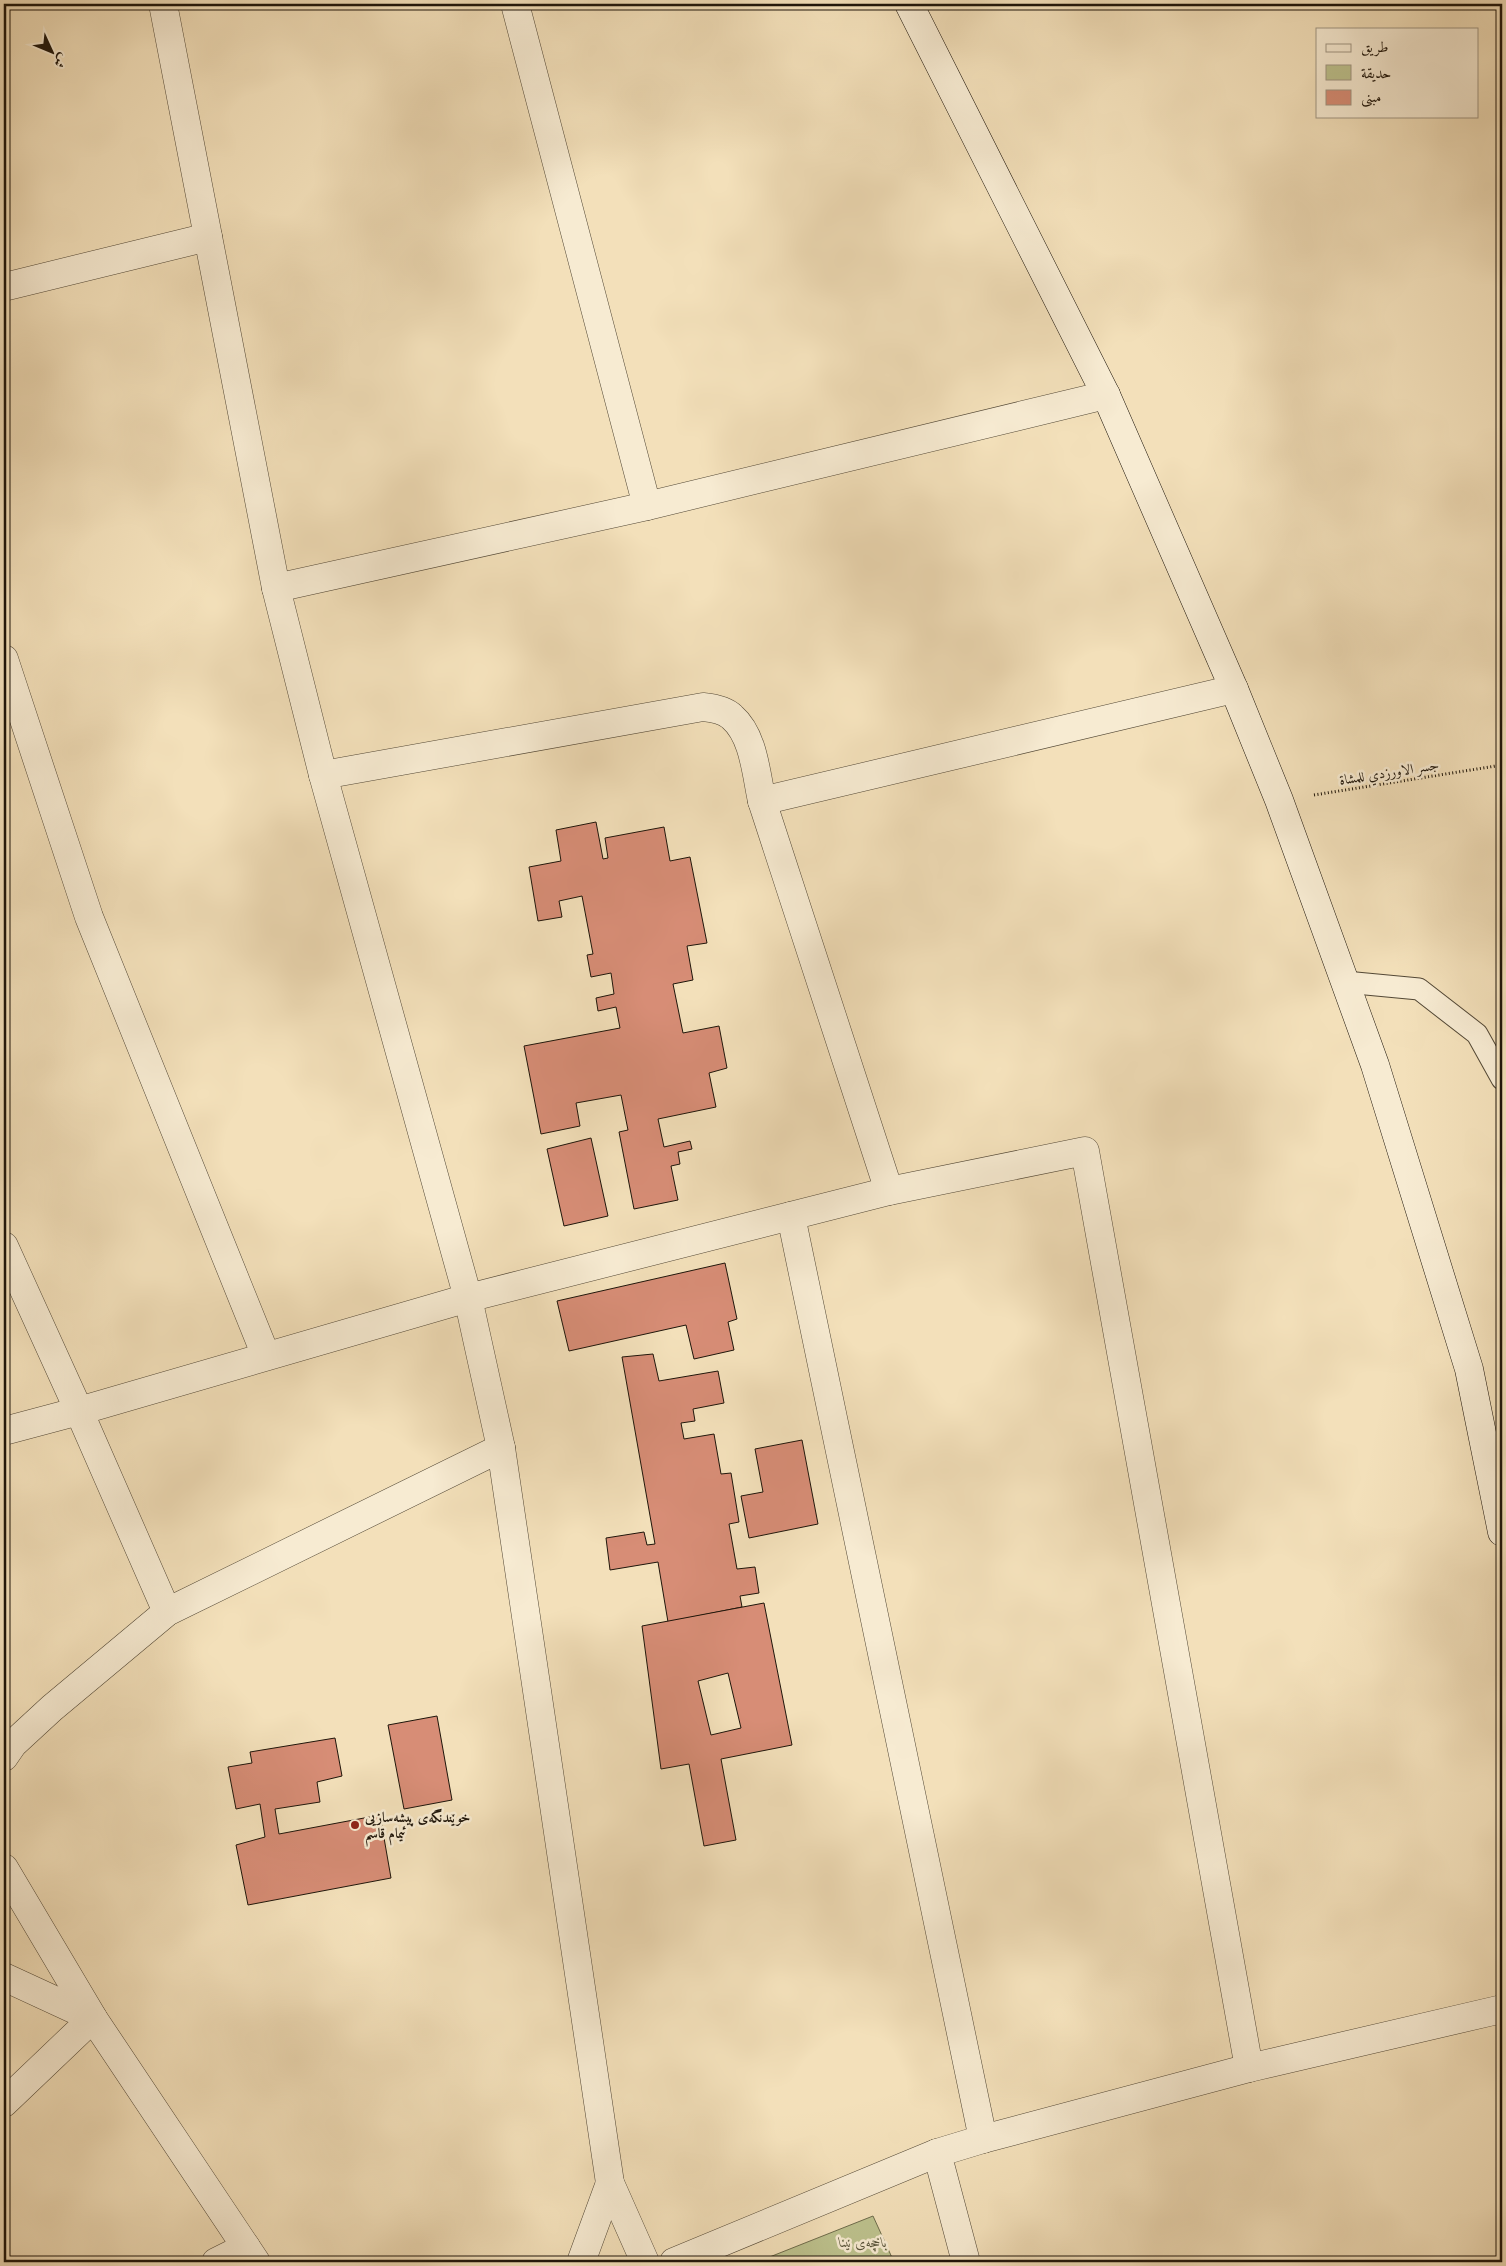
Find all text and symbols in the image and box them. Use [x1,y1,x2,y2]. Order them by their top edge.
north arrow [28,28,78,78]
legend [1316,28,1478,118]
text: طريق [1361,37,1388,57]
text: ش [50,50,73,72]
text: حديقة [1361,63,1391,82]
text: مبنى [1361,87,1381,108]
street label: جسر الاورزدي للمشاة [1338,755,1441,792]
place label: خوێندنگەی پیشەسازیی ئیمام قاسم [364,1808,471,1847]
marker: خوێندنگەی پیشەسازیی ئیمام قاسم [349,1819,361,1831]
park label: باخچەی نینا [837,2233,887,2252]

